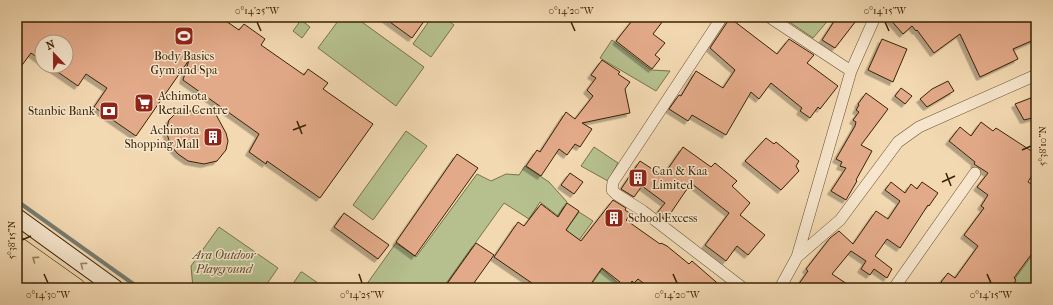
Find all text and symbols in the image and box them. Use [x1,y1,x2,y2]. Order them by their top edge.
text: 0°14'25"W [235,5,280,17]
text: 0°14'20"W [548,5,595,17]
text: 0°14'15"W [864,5,907,17]
sports icon: Body Basics Gym and Spa [173,25,195,47]
north arrow [34,34,74,74]
text: N [44,37,57,53]
place label: Body Basics Gym and Spa [150,49,218,77]
place label: Achimota Retail Centre [157,89,228,117]
supermarket icon: Achimota Retail Centre [133,92,155,114]
bank icon: Stanbic Bank [98,100,120,122]
place label: Stanbic Bank [28,104,96,118]
place label: Achimota Shopping Mall [124,123,200,151]
building icon: Achimota Shopping Mall [202,126,224,148]
text: 5°38'10"N [1037,126,1049,166]
place label: Can & Kaa Limited [652,164,708,192]
building icon: Can & Kaa Limited [627,167,649,189]
building icon: School Excess [603,207,625,229]
place label: School Excess [628,211,698,225]
text: 5°38'15"N [6,220,18,259]
park label: Ara Outdoor Playground [190,248,257,276]
one-way arrow [32,256,39,264]
one-way arrow [81,263,88,270]
text: 0°14'30"W [26,289,71,301]
text: 0°14'25"W [340,289,385,301]
text: 0°14'20"W [654,289,701,301]
text: 0°14'15"W [970,289,1013,301]

